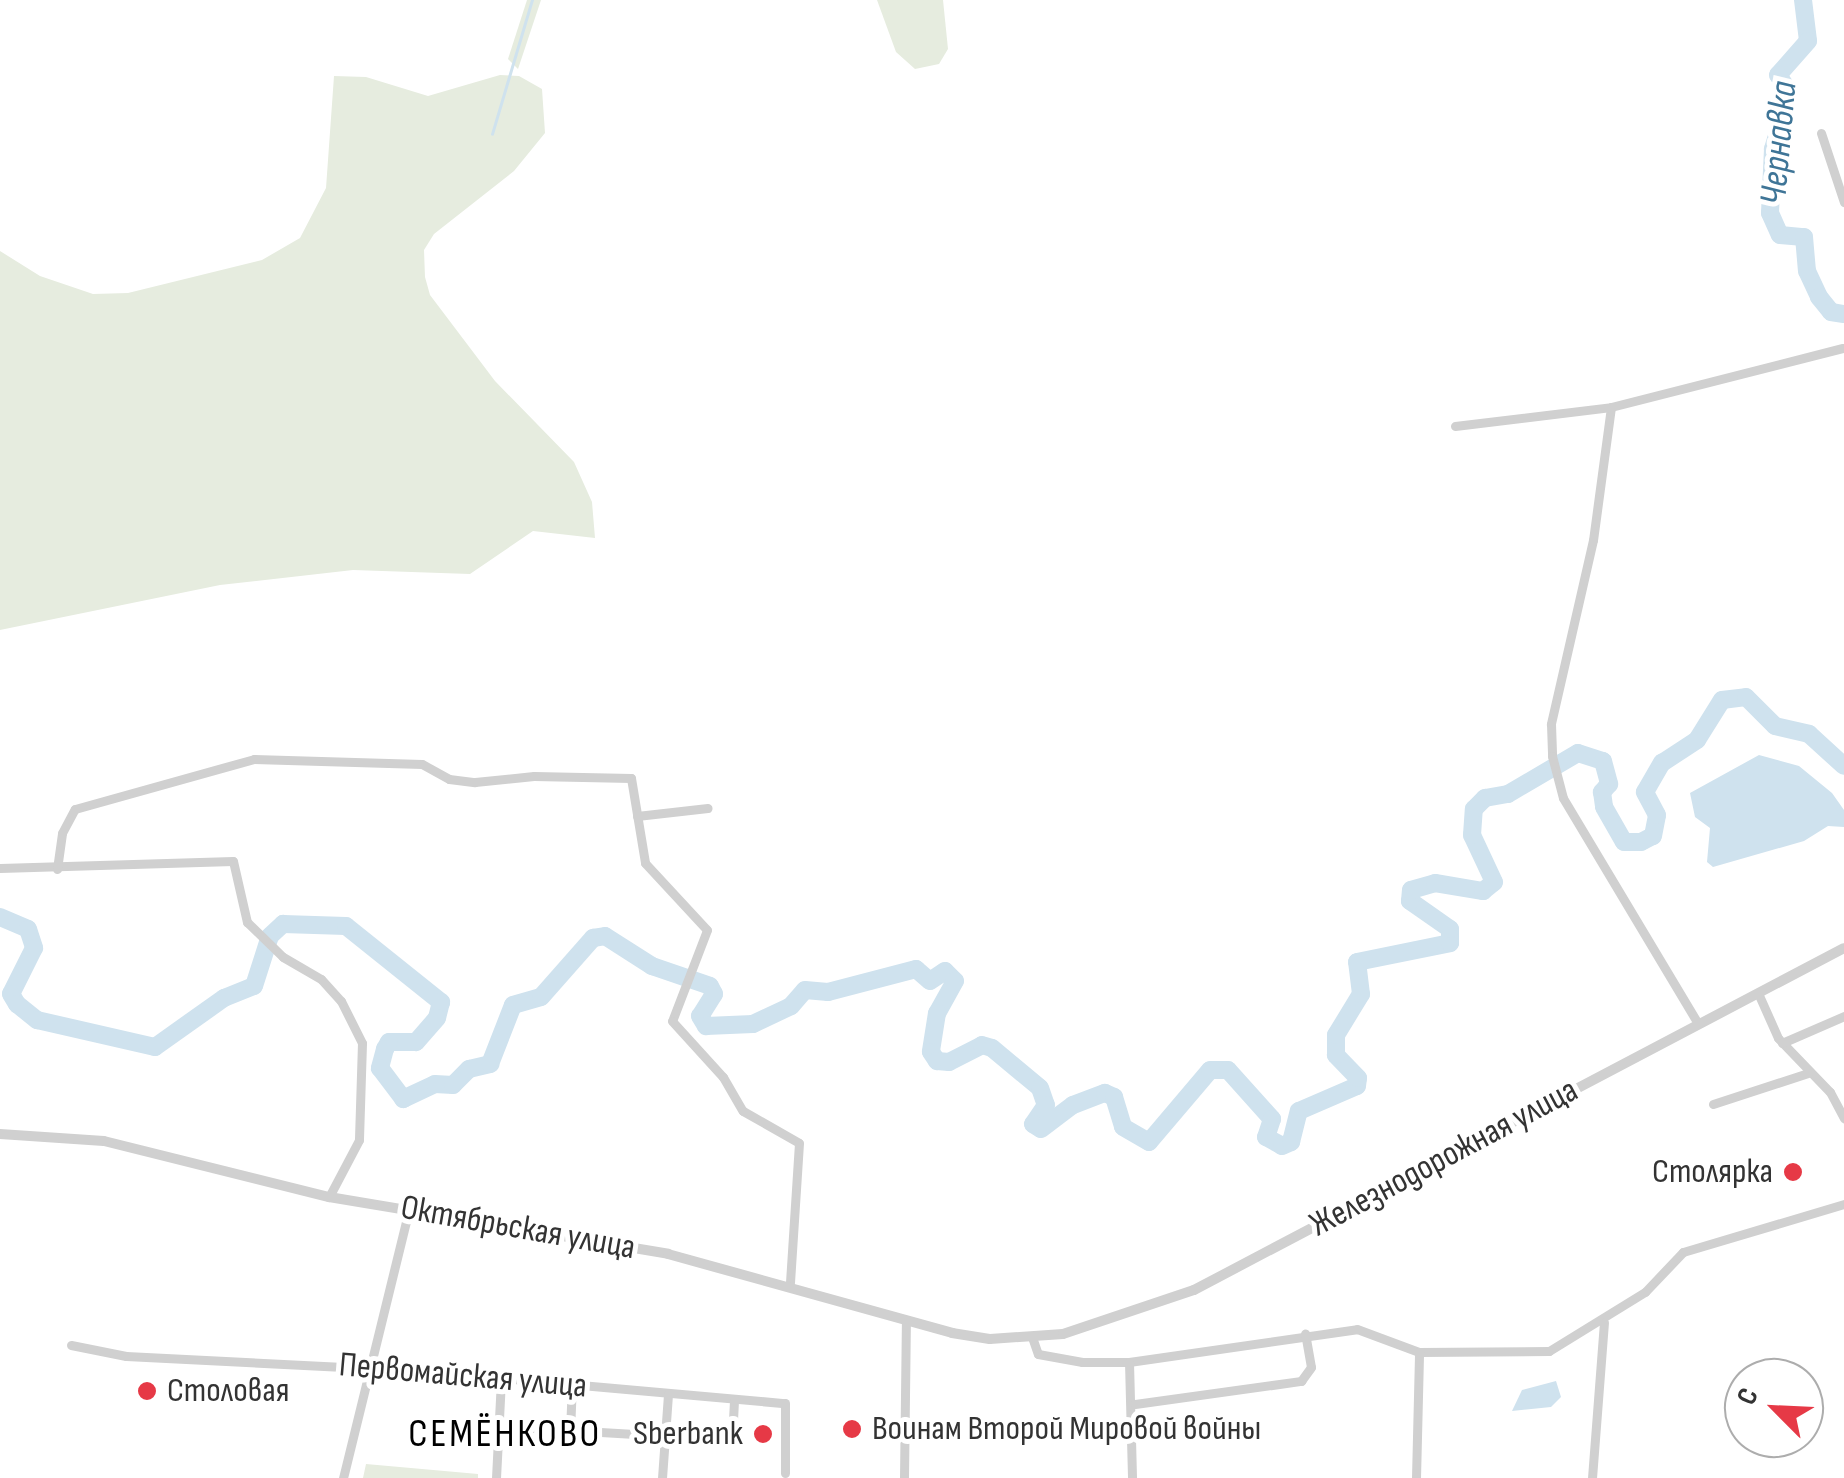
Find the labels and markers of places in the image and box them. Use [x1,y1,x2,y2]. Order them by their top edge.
place label: Столярка [1652,1151,1773,1193]
marker: Столярка [1782,1161,1804,1183]
place label: Столовая [167,1370,289,1412]
marker: Столовая [136,1380,158,1402]
place label: Воинам Второй Мировой войны [872,1408,1261,1450]
place label: Sberbank [633,1413,743,1455]
marker: Воинам Второй Мировой войны [841,1418,863,1440]
marker: Sberbank [752,1423,774,1445]

